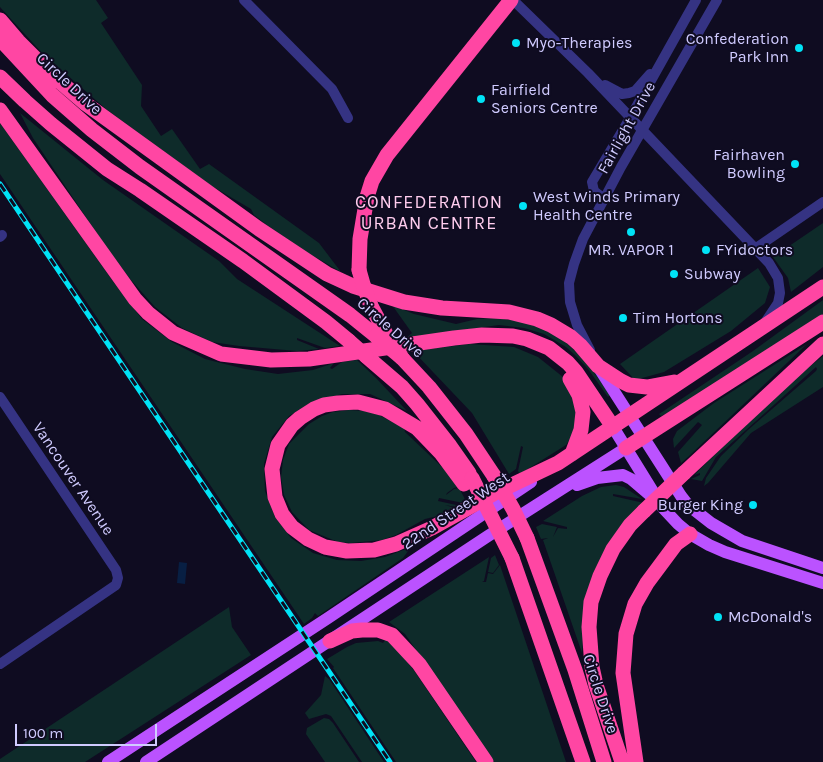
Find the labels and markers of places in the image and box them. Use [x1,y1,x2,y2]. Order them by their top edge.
place label: Confederation Park Inn [686,29,789,67]
place label: Myo-Therapies [526,33,633,53]
marker: Myo-Therapies [510,37,522,49]
marker: Confederation Park Inn [793,42,805,54]
place label: Fairfield Seniors Centre [491,80,598,118]
marker: Fairfield Seniors Centre [475,93,487,105]
place label: Fairhaven Bowling [713,145,785,183]
marker: Fairhaven Bowling [789,158,801,170]
place label: West Winds Primary Health Centre [533,187,680,225]
marker: West Winds Primary Health Centre [517,200,529,212]
marker: MR. VAPOR 1 [625,226,637,238]
place label: MR. VAPOR 1 [588,240,674,260]
place label: FYidoctors [716,240,793,260]
marker: FYidoctors [700,244,712,256]
place label: Subway [684,264,741,284]
marker: Subway [668,268,680,280]
place label: Tim Hortons [633,308,723,328]
marker: Tim Hortons [617,312,629,324]
place label: Burger King [658,495,743,515]
marker: Burger King [747,499,759,511]
place label: McDonald's [728,607,812,627]
marker: McDonald's [712,611,724,623]

